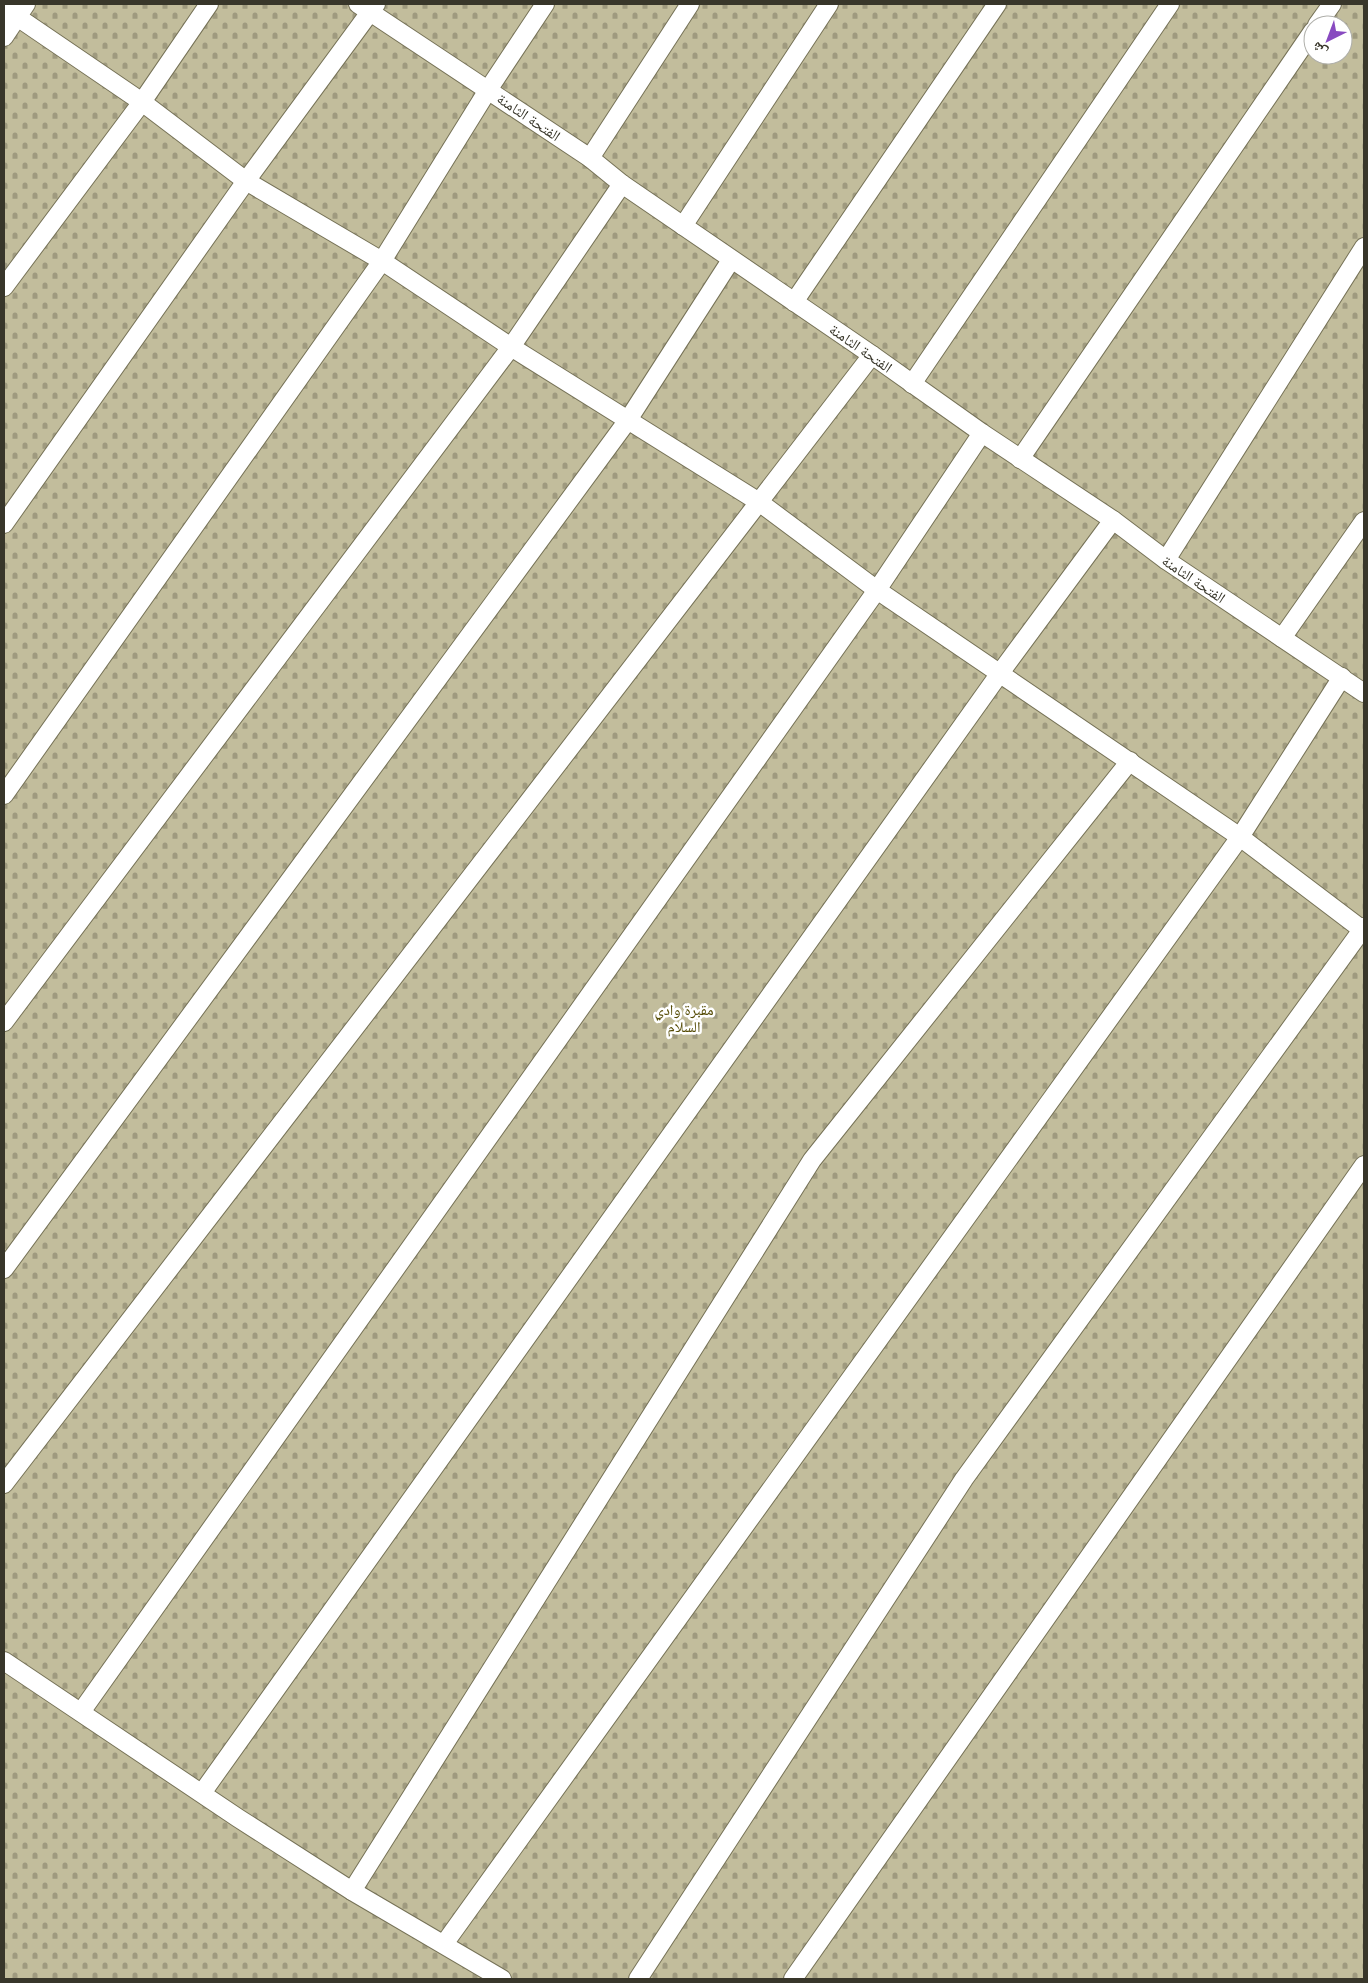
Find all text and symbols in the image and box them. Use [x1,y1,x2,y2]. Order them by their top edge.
north arrow [1303,15,1353,65]
text: ش [1308,38,1331,61]
street label: الفتحة الثامنة [494,89,564,145]
street label: الفتحة الثامنة [826,319,896,377]
street label: الفتحة الثامنة [1159,551,1229,607]
park label: مقبرة وادي السلام [654,1000,714,1037]

